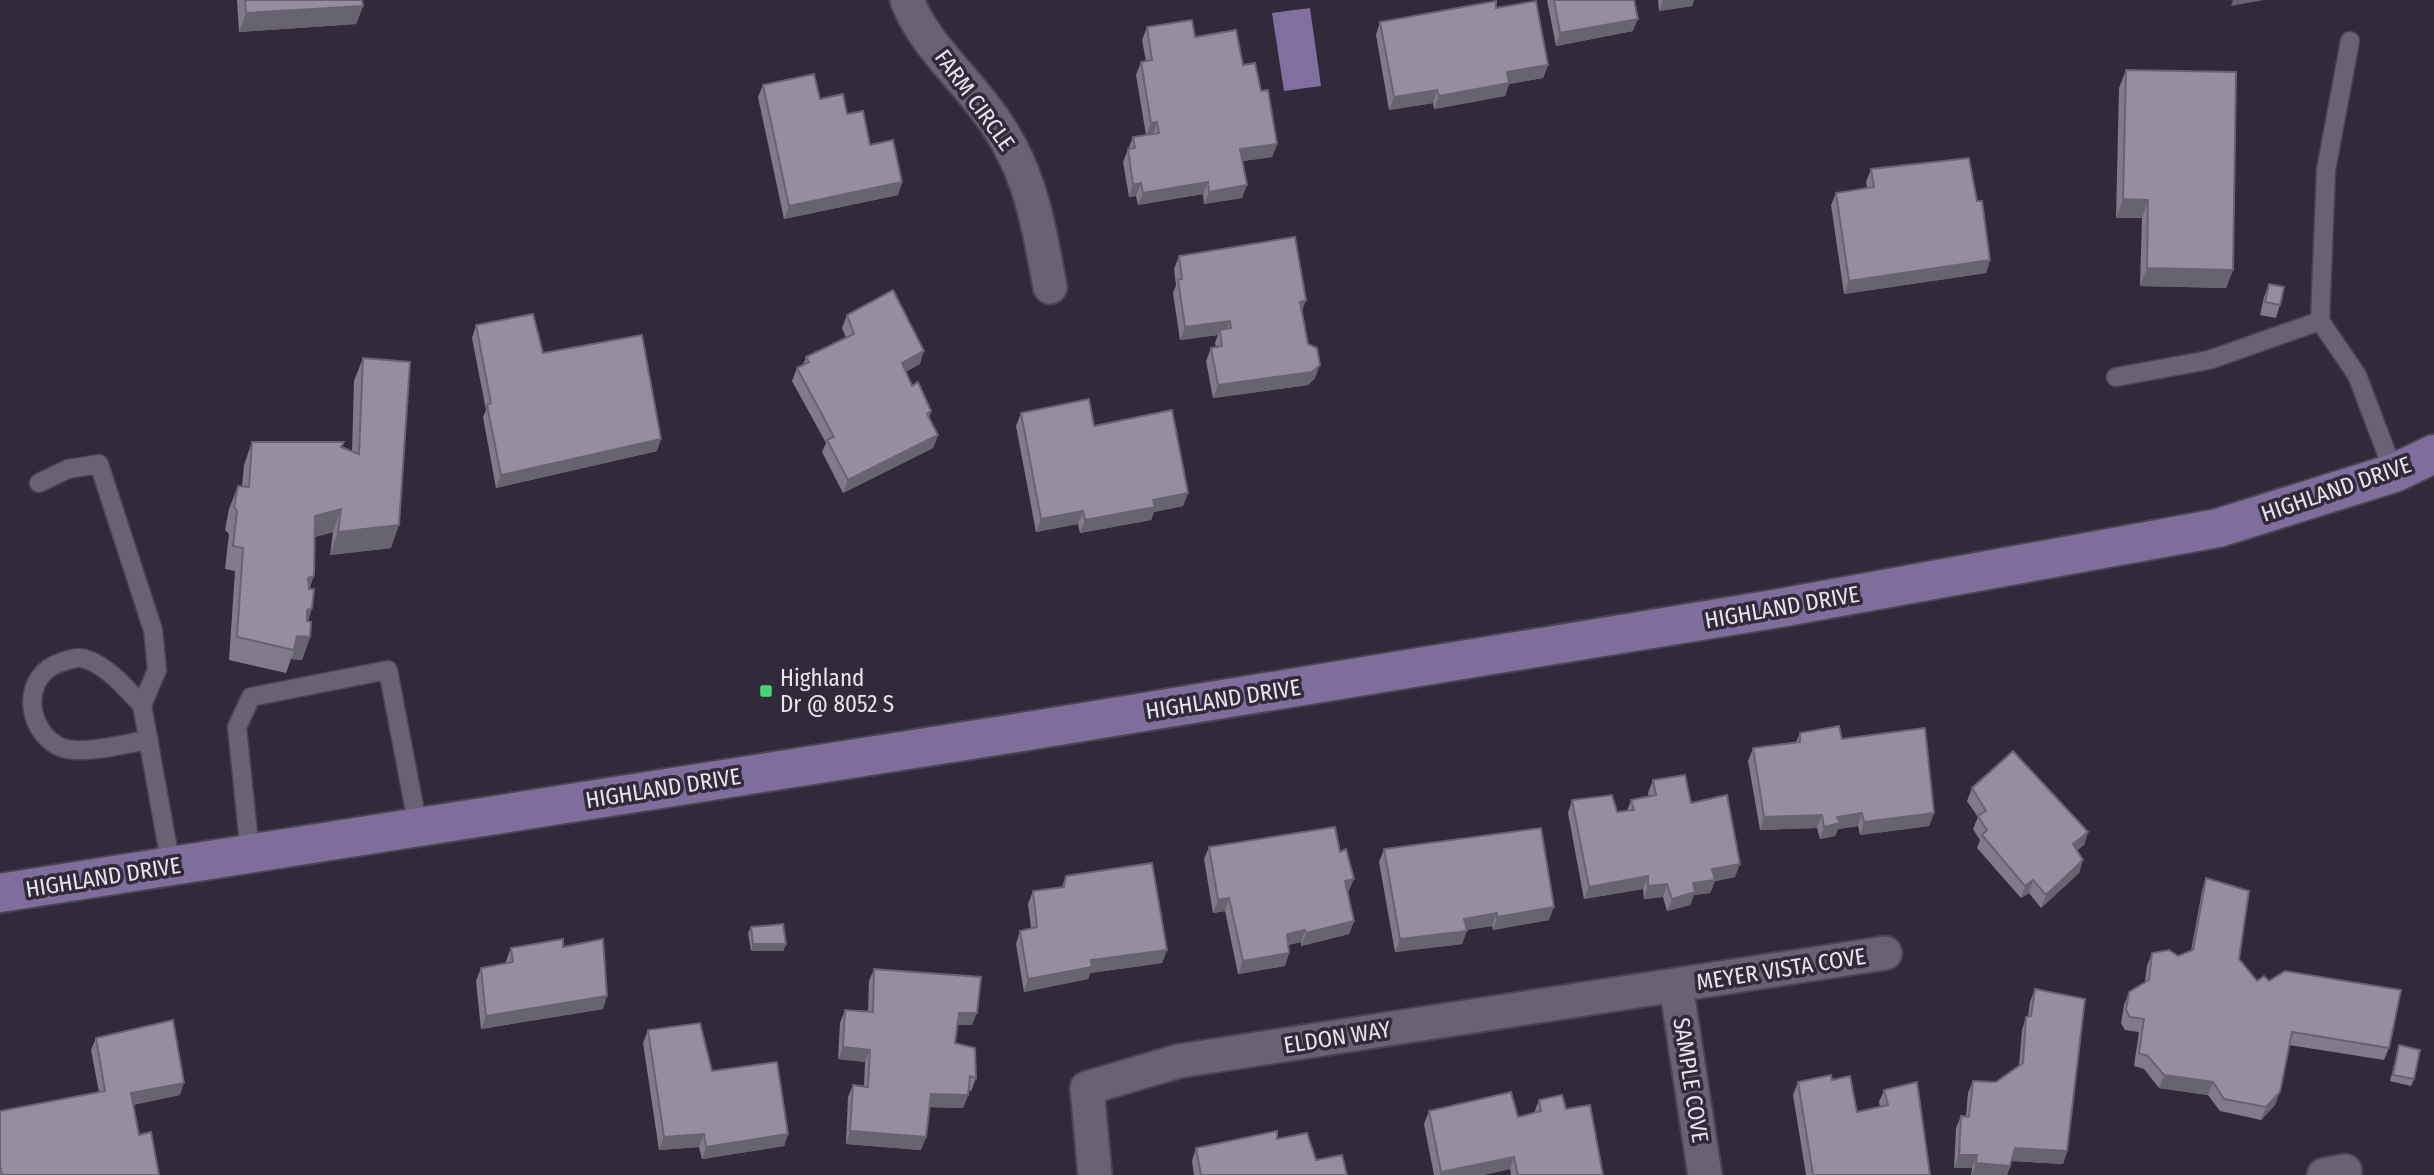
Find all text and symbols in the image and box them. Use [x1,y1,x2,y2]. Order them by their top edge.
street label: FARM CIRCLE [929,44,1021,156]
street label: HIGHLAND DRIVE [2257,450,2415,528]
street label: HIGHLAND DRIVE [1703,580,1861,634]
place label: Highland Dr @ 8052 S [780,664,894,718]
street label: HIGHLAND DRIVE [1144,673,1302,725]
marker: Highland Dr @ 8052 S [758,683,774,699]
street label: HIGHLAND DRIVE [584,762,742,814]
street label: HIGHLAND DRIVE [24,851,182,903]
street label: MEYER VISTA COVE [1694,942,1868,996]
street label: ELDON WAY [1282,1015,1393,1059]
street label: SAMPLE COVE [1667,1015,1715,1145]

